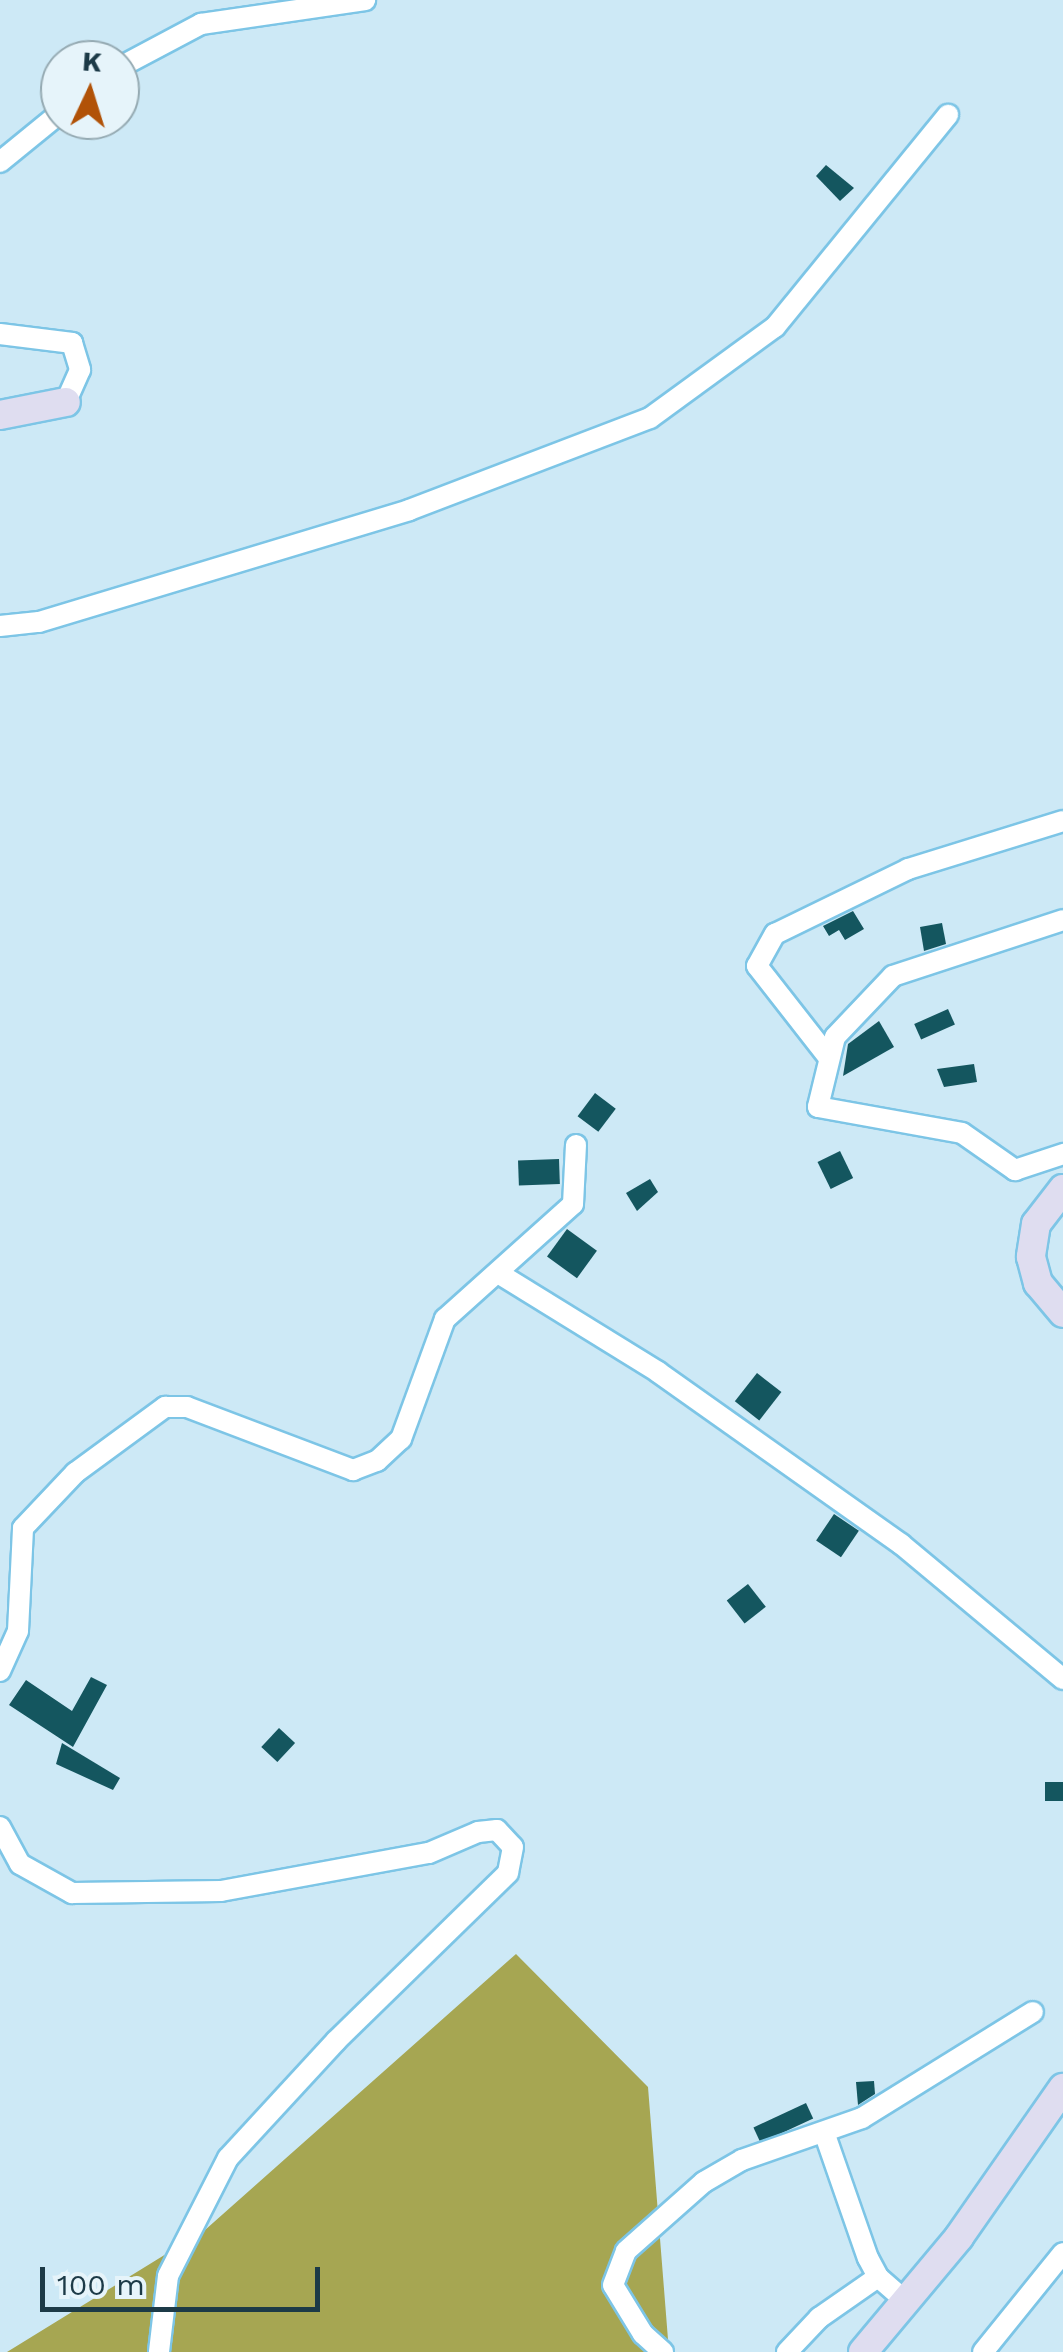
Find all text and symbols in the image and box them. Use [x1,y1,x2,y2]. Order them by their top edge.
north arrow [40,40,140,140]
text: K [81,44,103,79]
scale bar [45,2247,325,2309]
text: 100 m [57,2267,145,2302]

